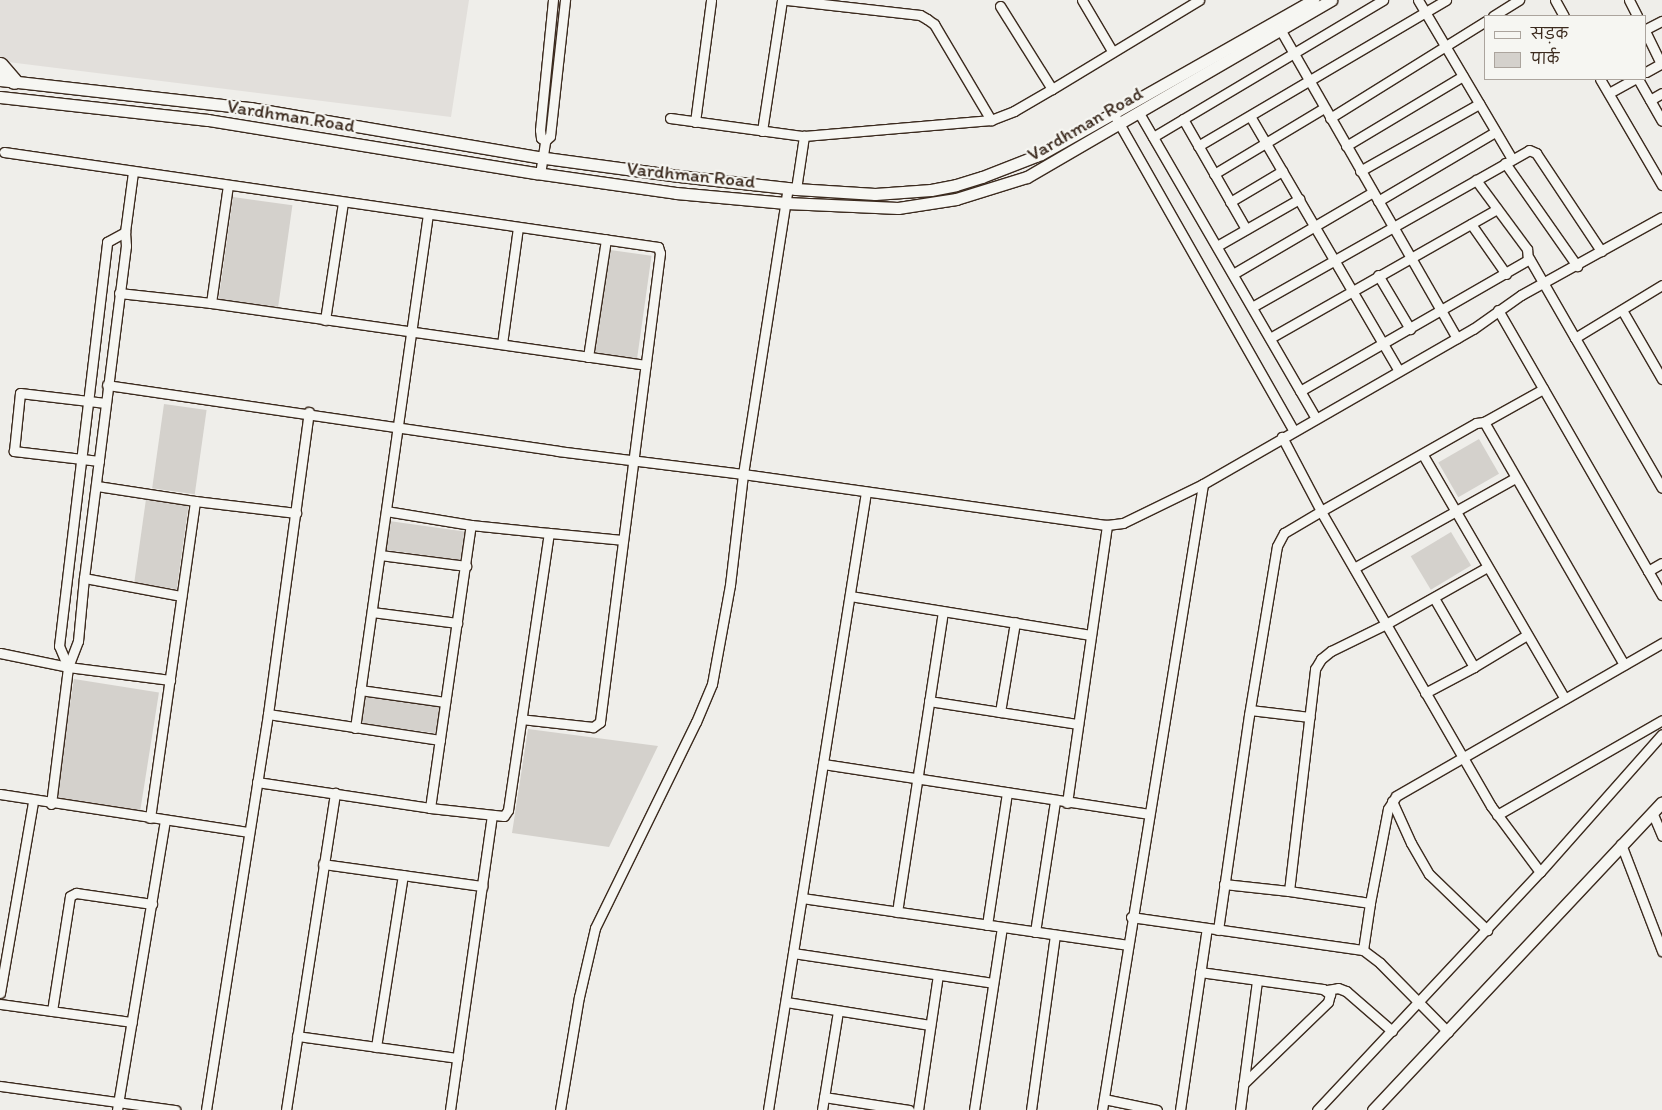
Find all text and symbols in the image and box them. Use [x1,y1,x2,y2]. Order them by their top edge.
legend [1484,15,1647,80]
text: सड़क [1531,25,1568,43]
text: पार्क [1531,50,1559,68]
street label: Vardhman Road [1024,82,1146,166]
street label: Vardhman Road [226,95,356,137]
street label: Vardhman Road [626,157,756,193]

